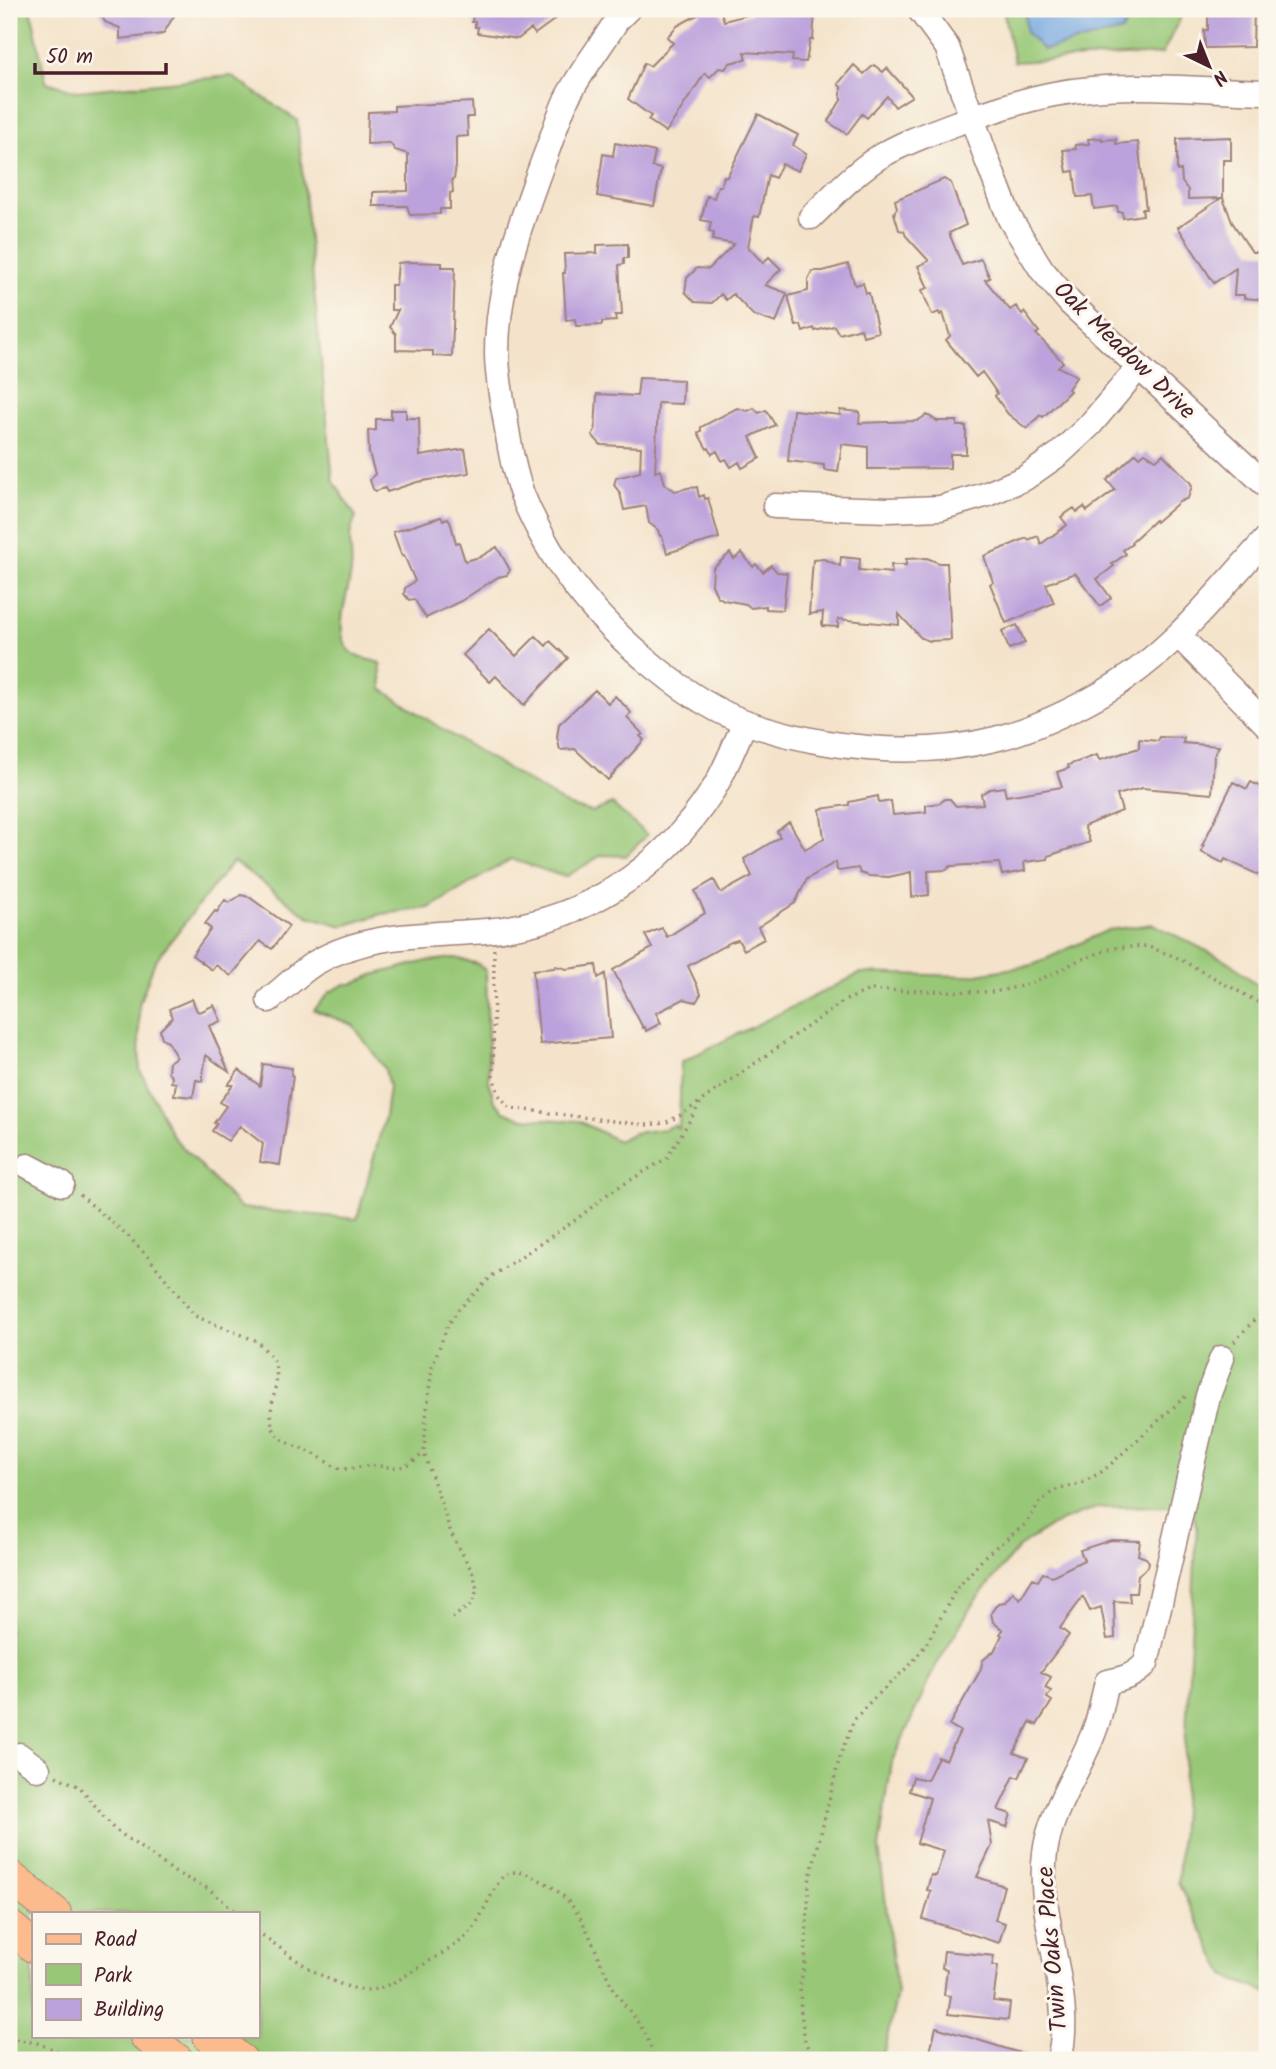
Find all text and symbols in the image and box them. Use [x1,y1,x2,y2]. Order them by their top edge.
scale bar [35,32,166,76]
north arrow [1174,32,1244,102]
text: 50 m [46,41,93,74]
text: N [1205,62,1234,92]
street label: Oak Meadow Drive [1043,272,1205,430]
street label: Twin Oaks Place [1026,1864,1080,2033]
legend [32,1912,259,2038]
text: Road [94,1924,137,1957]
text: Park [94,1960,132,1993]
text: Building [94,1994,164,2027]

